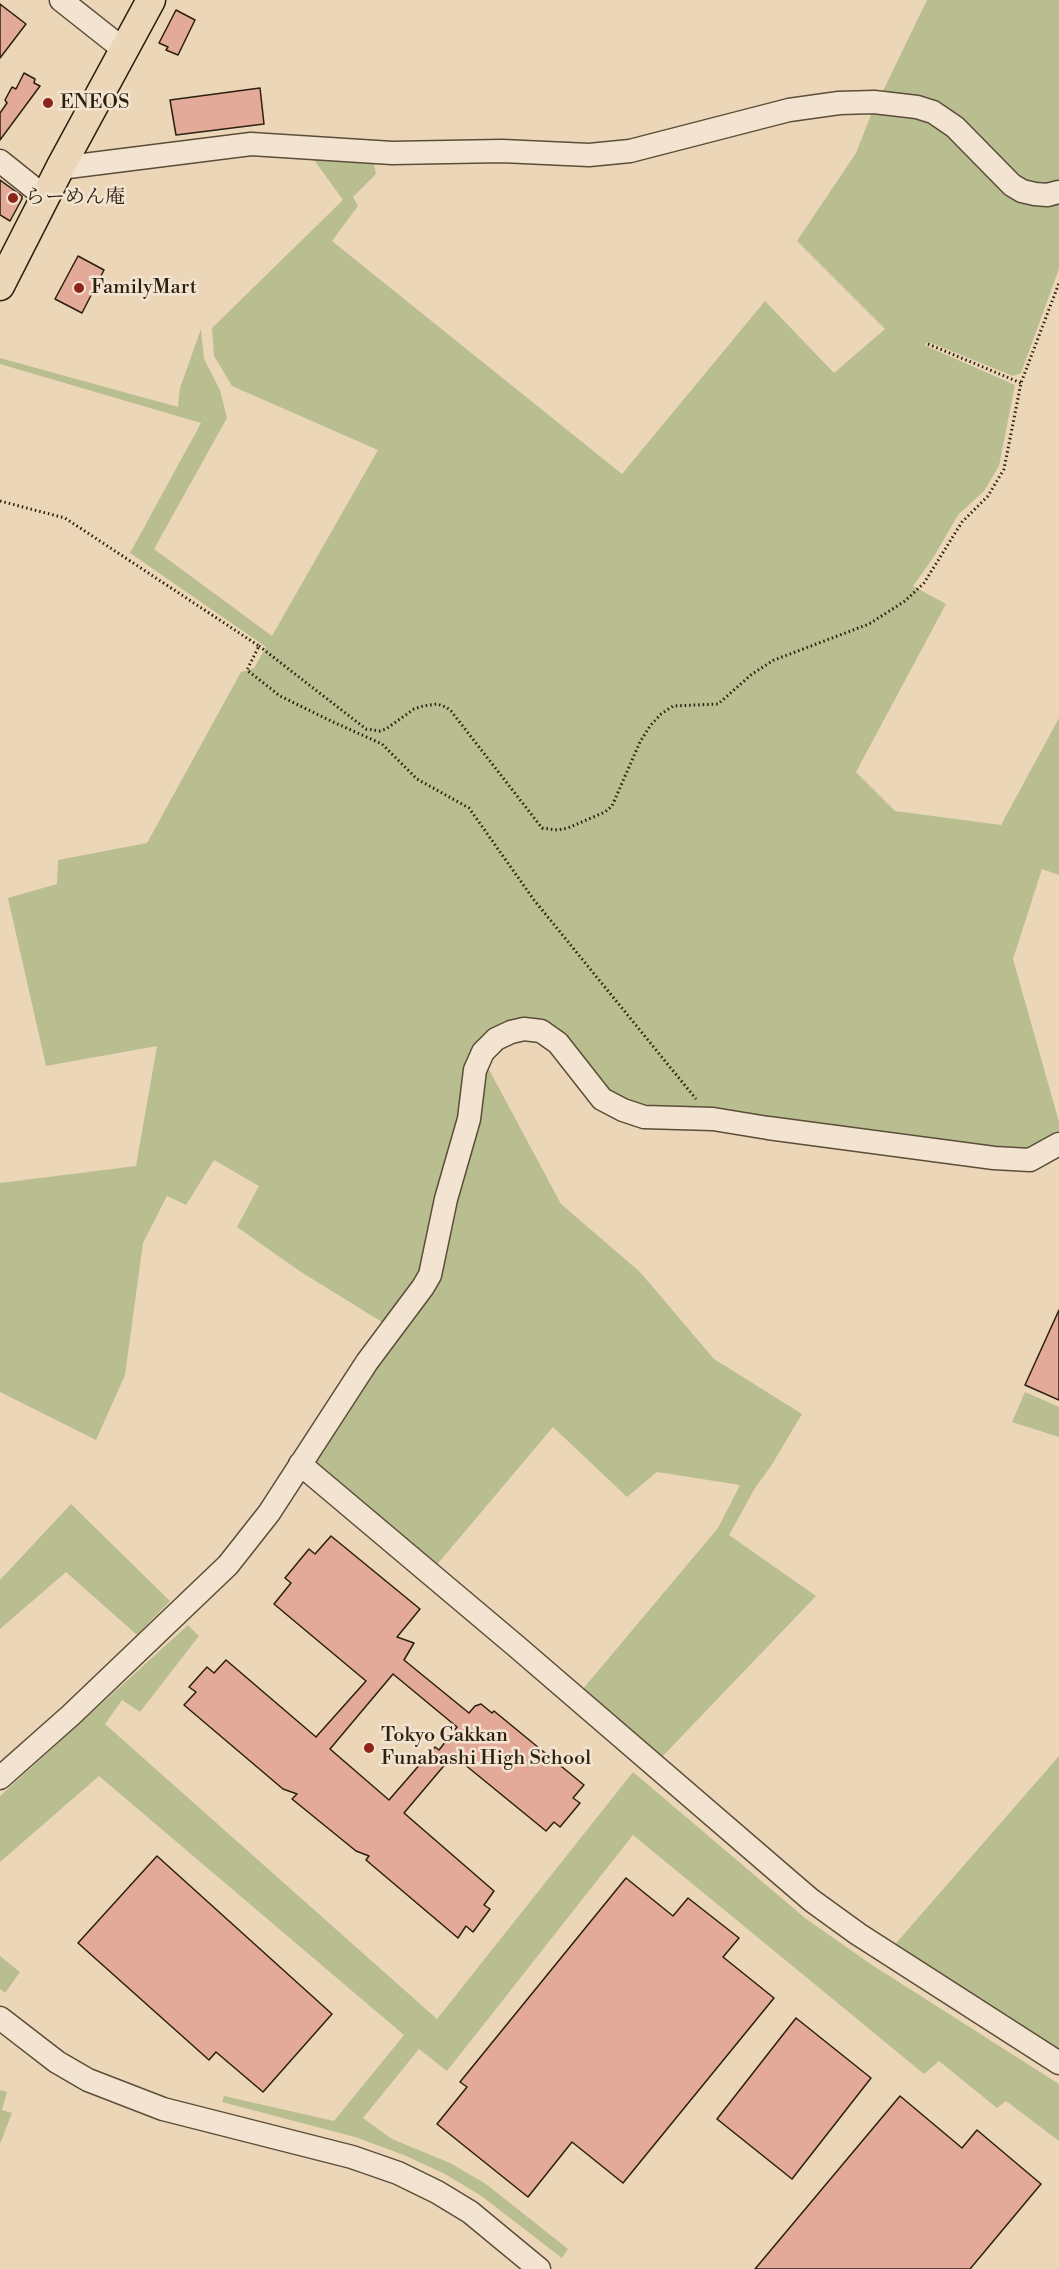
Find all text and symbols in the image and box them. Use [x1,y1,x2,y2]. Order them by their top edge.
place label: ENEOS [60,91,129,115]
marker: ENEOS [41,96,55,110]
place label: らーめん庵 [25,186,125,210]
marker: らーめん庵 [6,191,20,205]
place label: FamilyMart [91,276,197,300]
marker: FamilyMart [72,281,86,295]
place label: Tokyo Gakkan Funabashi High School [381,1724,591,1771]
marker: Tokyo Gakkan Funabashi High School [362,1741,376,1755]

